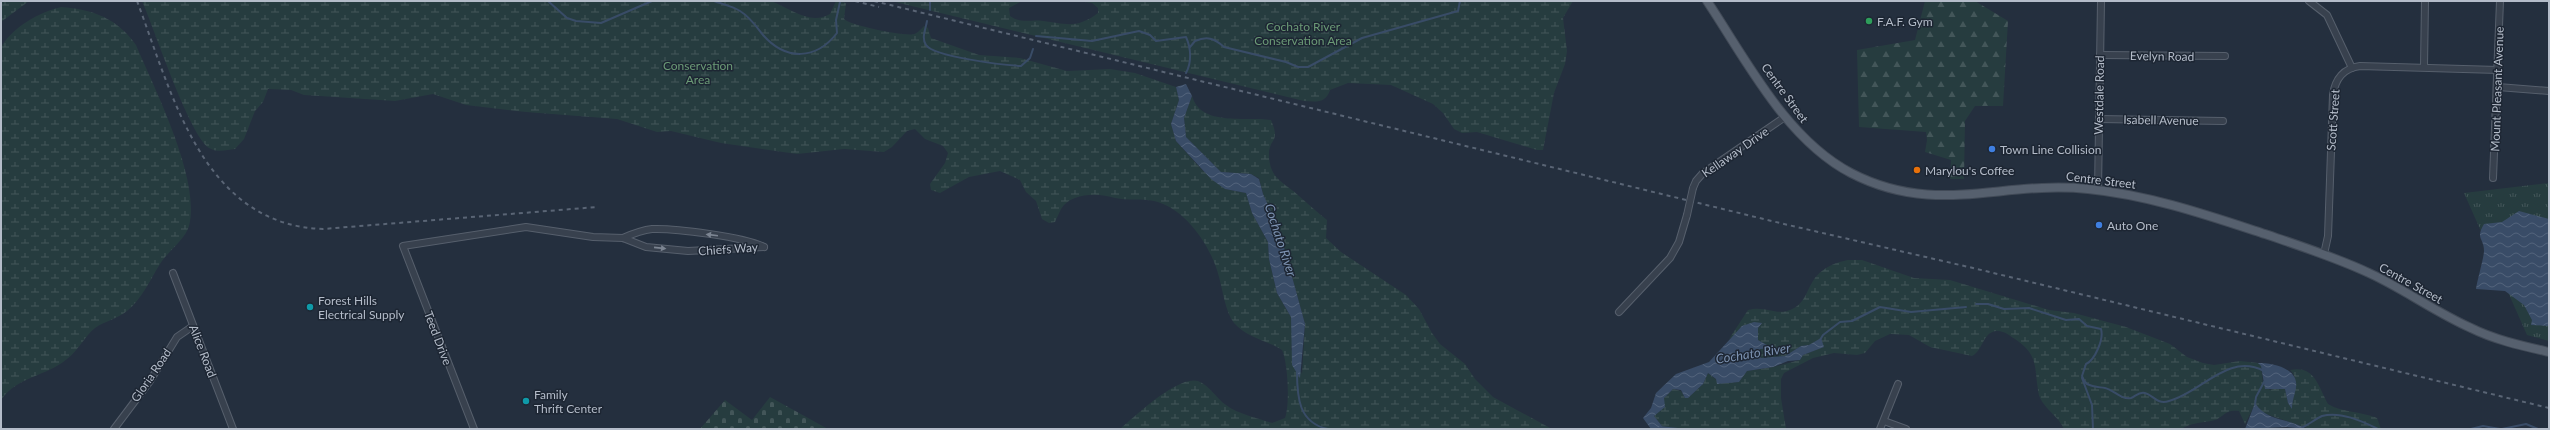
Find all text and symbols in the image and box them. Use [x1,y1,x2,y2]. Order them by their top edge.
place label: F.A.F. Gym [1877,14,1933,29]
marker: F.A.F. Gym [1864,16,1874,26]
park label: Cochato River Conservation Area [1254,19,1352,48]
street label: Mount Pleasant Avenue [2487,26,2507,152]
street label: Evelyn Road [2130,48,2194,64]
street label: Westdale Road [2091,55,2107,135]
park label: Conservation Area [663,58,733,87]
street label: Centre Street [1758,60,1812,126]
street label: Scott Street [2323,88,2343,151]
street label: Isabell Avenue [2123,112,2199,128]
street label: Kellaway Drive [1699,123,1771,181]
place label: Town Line Collision [2000,142,2102,157]
marker: Town Line Collision [1987,144,1997,154]
place label: Marylou's Coffee [1925,163,2014,178]
marker: Marylou's Coffee [1912,165,1922,175]
street label: Centre Street [2065,168,2137,192]
water label: Cochato River [1262,202,1300,279]
place label: Auto One [2107,218,2158,233]
marker: Auto One [2094,220,2104,230]
one-way arrow [706,232,718,239]
street label: Chiefs Way [698,239,759,259]
one-way arrow [654,245,666,252]
street label: Centre Street [2377,259,2446,307]
place label: Forest Hills Electrical Supply [318,293,405,322]
marker: Forest Hills Electrical Supply [305,302,315,312]
street label: Teed Drive [421,309,455,367]
street label: Alice Road [186,322,220,380]
water label: Cochato River [1714,339,1792,367]
street label: Gloria Road [128,345,174,405]
place label: Family Thrift Center [534,387,603,416]
marker: Family Thrift Center [521,396,531,406]

